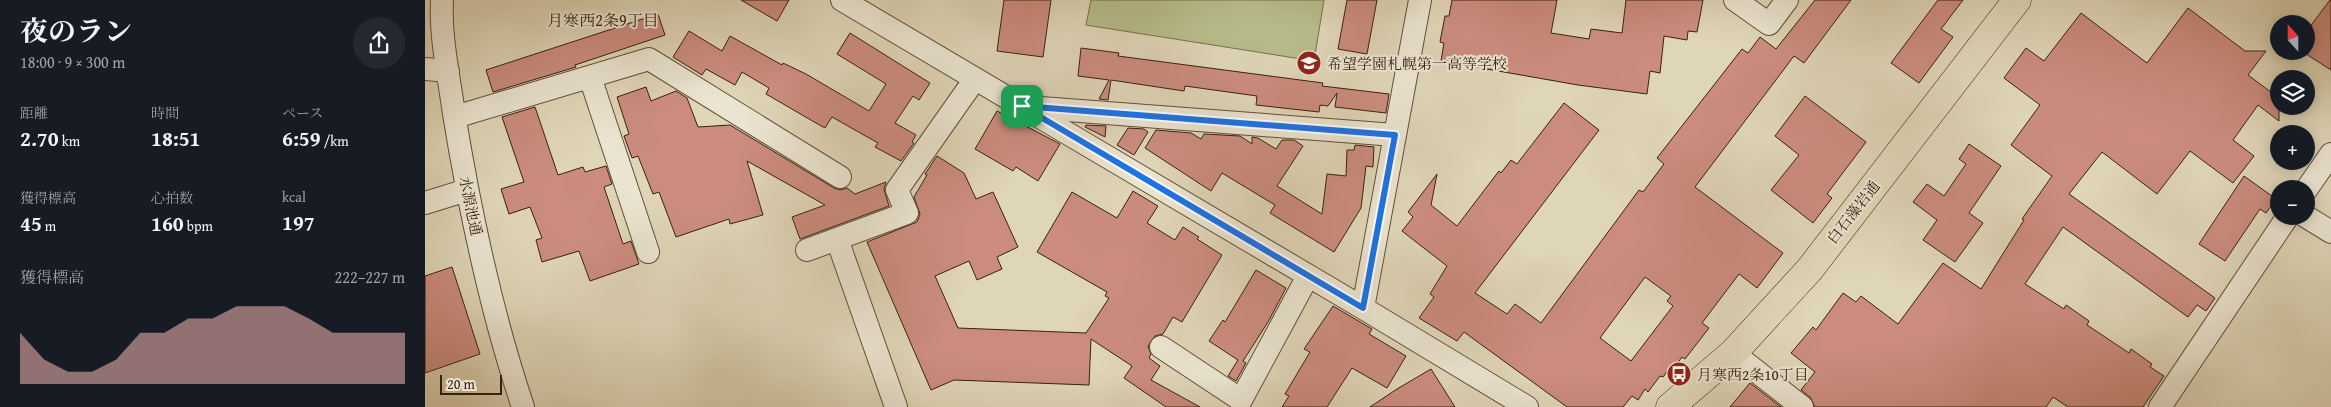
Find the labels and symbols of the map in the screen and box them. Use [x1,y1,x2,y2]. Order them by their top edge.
district label: 月寒西2条9丁目 [547,8,659,32]
north arrow [2270,15,2315,60]
school or university icon: 希望学園札幌第一高等学校 [1296,50,1322,76]
place label: 希望学園札幌第一高等学校 [1327,53,1507,74]
pin [1001,85,1043,127]
street label: 水源池通 [454,174,488,238]
street label: 白石藻岩通 [1822,176,1884,248]
bus stop icon: 月寒西2条10丁目 [1666,361,1692,387]
place label: 月寒西2条10丁目 [1697,364,1809,385]
scale bar [440,372,503,395]

